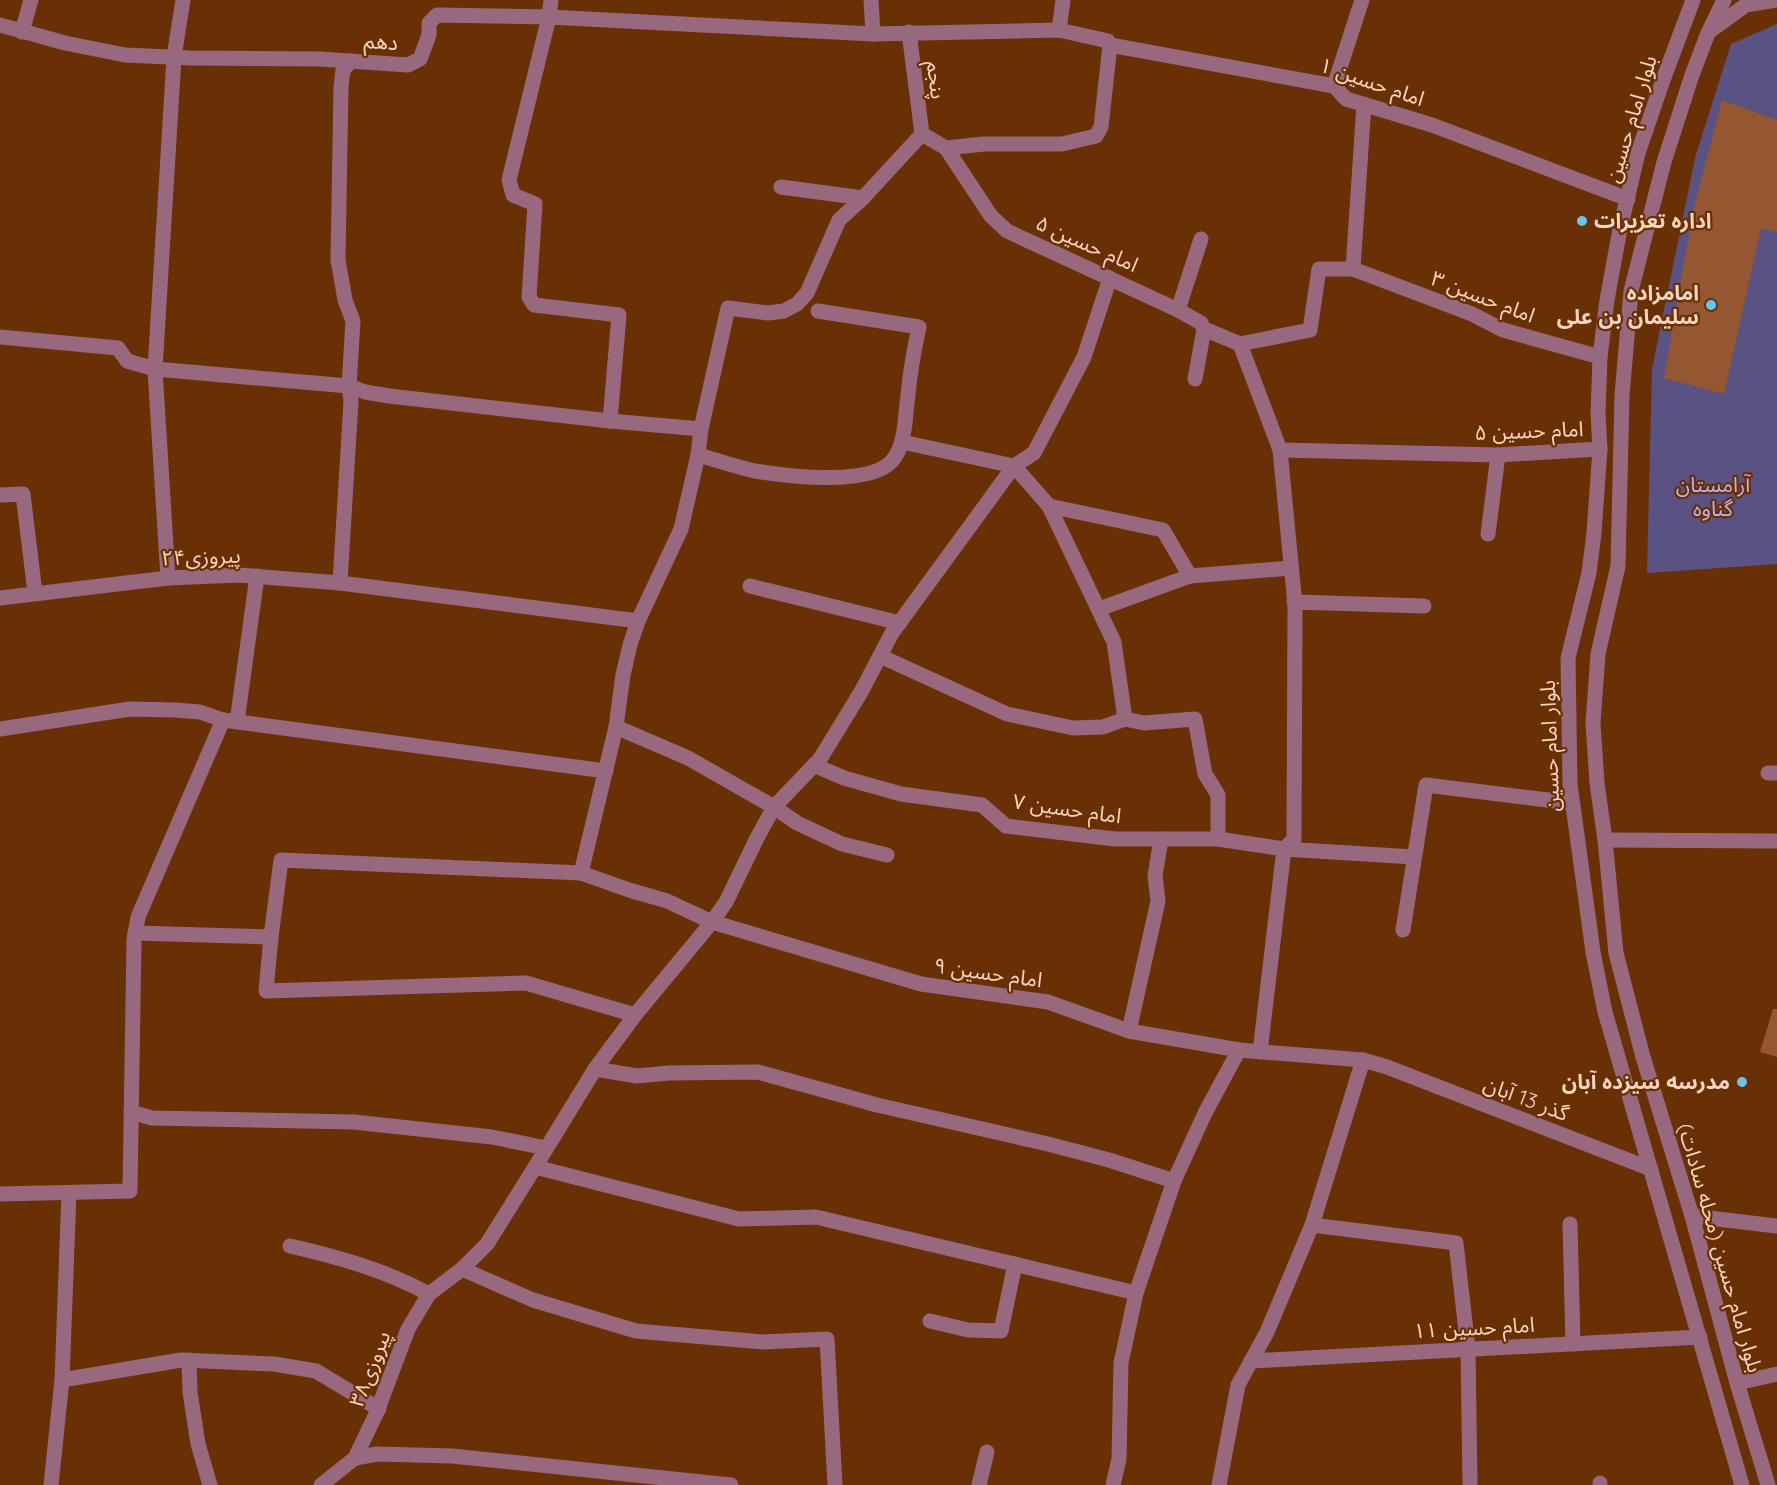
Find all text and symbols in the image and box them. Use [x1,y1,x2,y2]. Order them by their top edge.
street label: دهم [363,27,399,58]
street label: امام حسین ۱ [1315,51,1428,115]
street label: بلوار امام حسین [1598,52,1666,187]
street label: پنجم [919,59,952,101]
place label: اداره تعزیرات [1594,207,1712,233]
street label: امام حسین ۵ [1031,209,1143,281]
marker: اداره تعزیرات [1575,214,1589,228]
street label: امام حسین ۳ [1426,264,1539,331]
place label: امامزاده سلیمان بن علی [1557,279,1699,329]
marker: امامزاده سلیمان بن علی [1704,298,1718,312]
street label: امام حسین ۵ [1474,415,1584,449]
park label: آرامستان گناوه [1676,471,1751,521]
street label: پیروزی۲۴ [161,542,241,572]
street label: بلوار امام حسین [1534,680,1568,812]
street label: امام حسین ۷ [1011,788,1123,832]
street label: امام حسین ۹ [932,952,1044,996]
place label: مدرسه سیزده آبان [1562,1068,1730,1094]
street label: گذر 13 آبان [1480,1070,1573,1126]
marker: مدرسه سیزده آبان [1735,1075,1749,1089]
street label: بلوار امام حسین (محله سادات) [1669,1120,1769,1377]
street label: امام حسین ۱۱ [1413,1311,1535,1347]
street label: پیروزی۳۸ [343,1327,397,1411]

